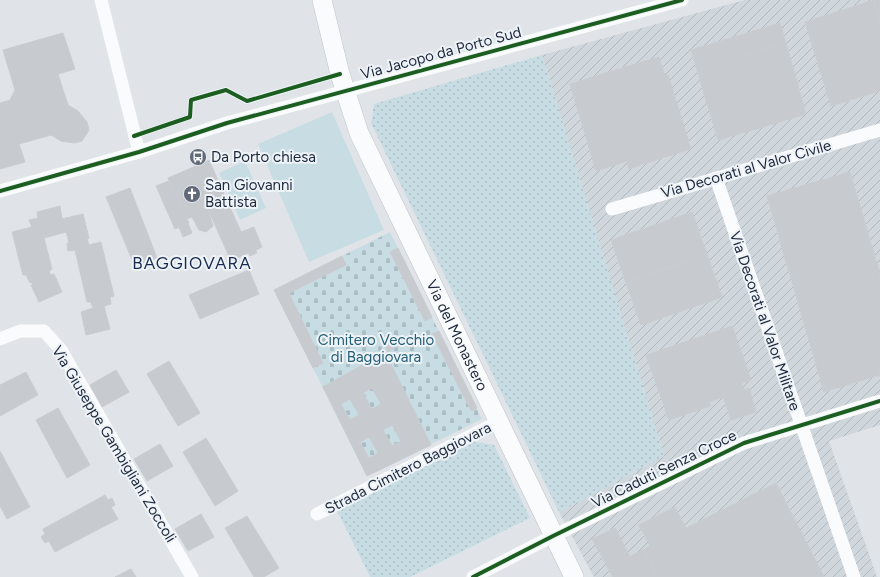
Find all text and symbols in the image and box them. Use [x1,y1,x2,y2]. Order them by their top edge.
street label: Via Jacopo da Porto Sud [359,23,523,83]
street label: Via Decorati al Valor Civile [659,136,833,202]
bus stop icon: Da Porto chiesa [188,147,208,167]
place label: Da Porto chiesa [211,148,316,166]
place label: San Giovanni Battista [205,176,293,211]
church icon: San Giovanni Battista [182,184,202,204]
street label: Via Decorati al Valor Militare [726,229,804,413]
district label: BAGGIOVARA [132,253,252,273]
street label: Via del Monastero [422,277,492,394]
park label: Cimitero Vecchio di Baggiovara [318,331,435,366]
street label: Via Giuseppe Gambigliani Zoccoli [48,342,180,546]
street label: Strada Cimitero Baggiovara [322,418,494,518]
street label: Via Caduti Senza Croce [589,426,739,512]

